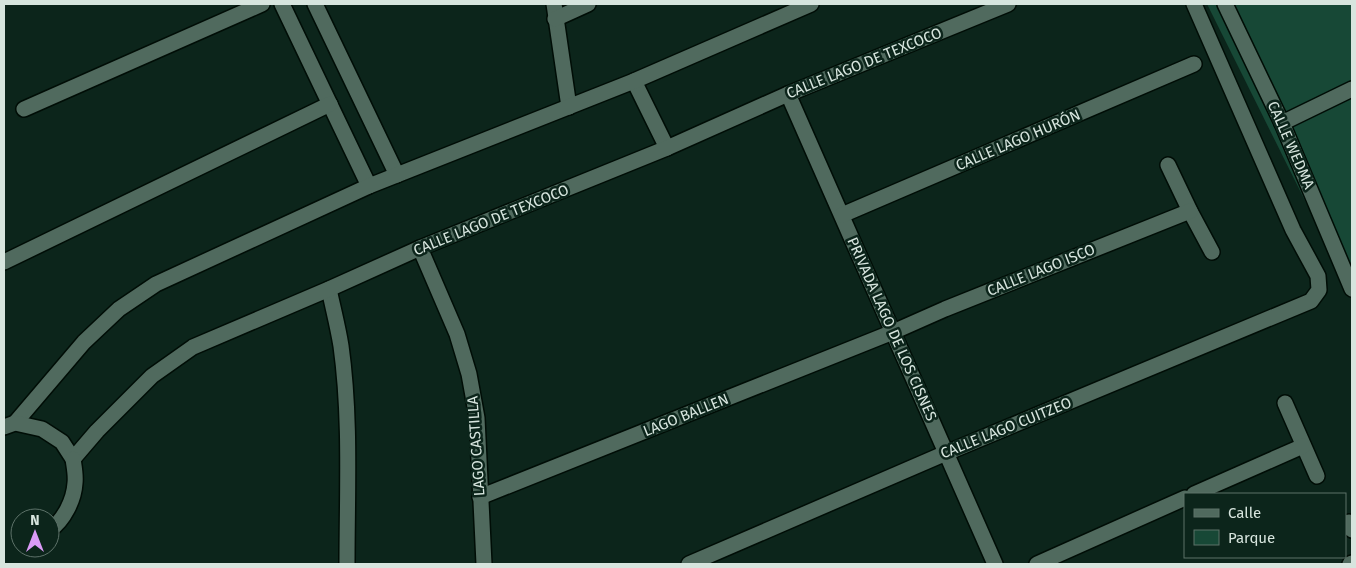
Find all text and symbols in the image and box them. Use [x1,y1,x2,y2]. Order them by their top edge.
street label: CALLE LAGO DE TEXCOCO [784,24,944,102]
street label: CALLE WEDMA [1264,98,1319,192]
street label: CALLE LAGO HURÓN [953,106,1083,174]
street label: CALLE LAGO DE TEXCOCO [411,181,571,259]
street label: PRIVADA LAGO DE LOS CISNES [843,234,941,424]
street label: CALLE LAGO ISCO [984,240,1098,300]
street label: LAGO BALLEN [641,390,731,440]
street label: CALLE LAGO CUITZEO [938,393,1074,463]
street label: LAGO CASTILLA [463,395,488,497]
legend [1184,493,1346,558]
text: Calle [1228,504,1261,522]
north arrow [10,508,60,558]
text: N [30,512,40,529]
text: Parque [1228,529,1275,547]

